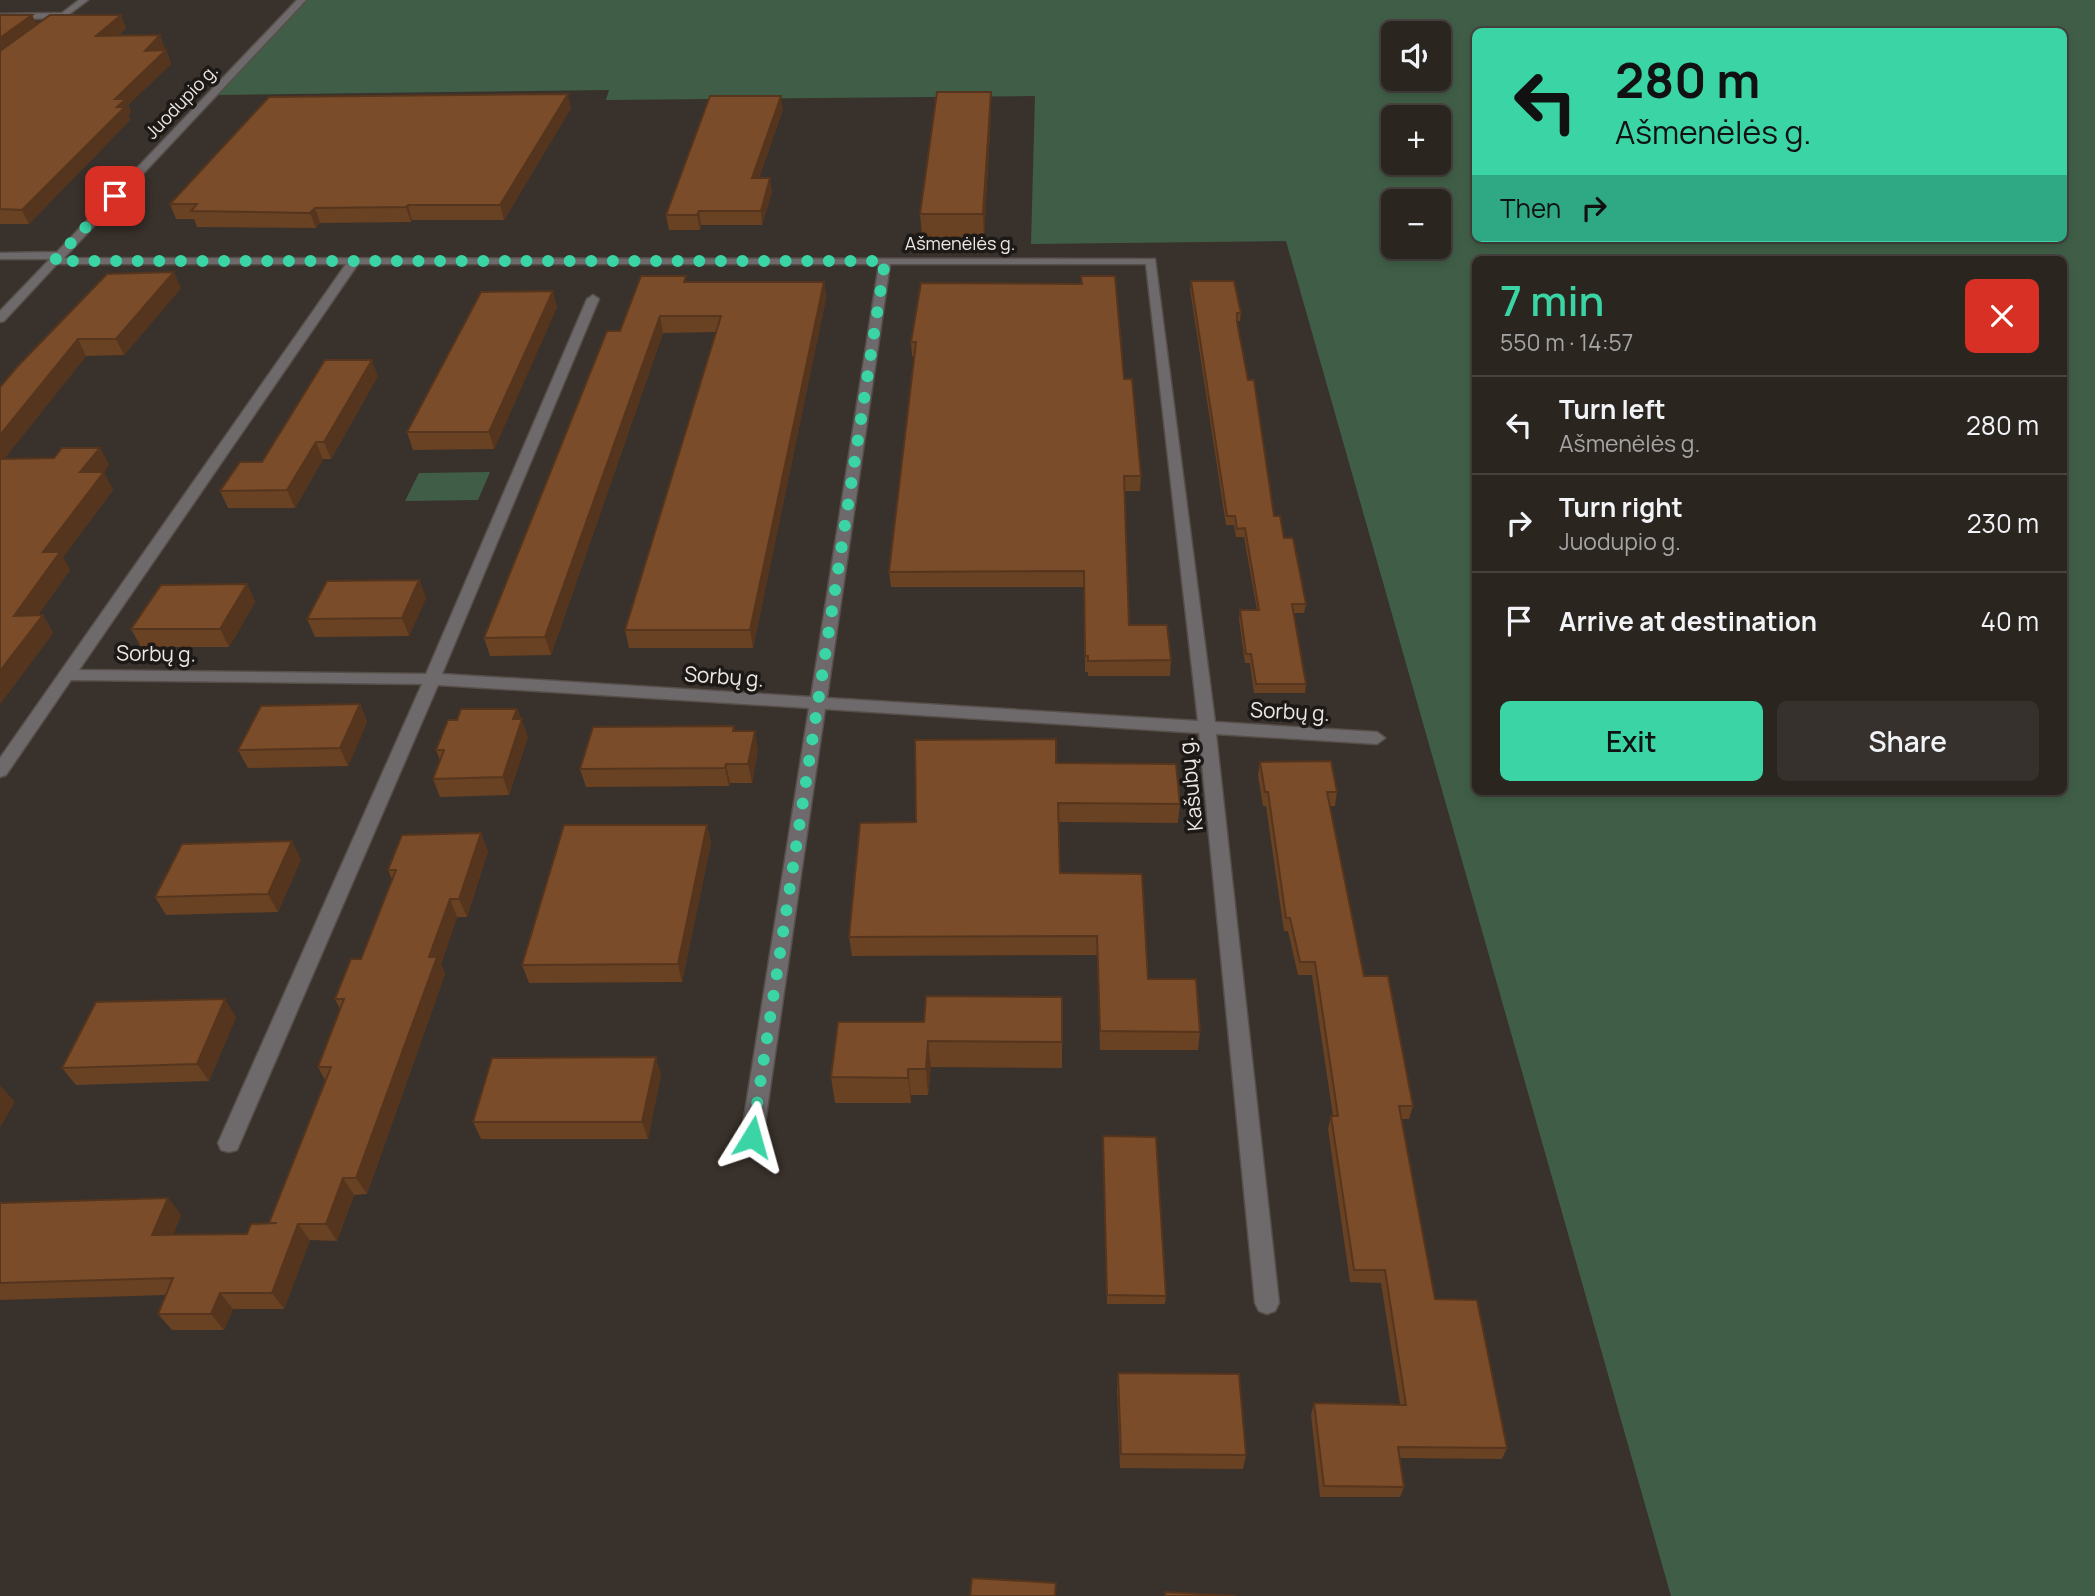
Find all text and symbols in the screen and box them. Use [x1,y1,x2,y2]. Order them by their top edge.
map controls [1381,21,1451,259]
button: sound [1381,21,1451,91]
text: 280 m [1615,46,1760,113]
icon: left [1500,56,1591,147]
street label: Juodupio g. [139,58,223,144]
button: + [1381,105,1451,175]
text: Ašmenėlės g. [1615,110,1811,154]
pin [85,166,145,226]
icon: arrive [96,177,134,215]
button: − [1381,189,1451,259]
icon: right [1575,189,1613,227]
text: Then [1500,190,1561,226]
street label: Ašmenėlės g. [905,231,1015,255]
text: 7 min [1500,271,1604,329]
button: close [1965,279,2039,353]
text: 550 m · 14:57 [1500,326,1633,358]
text: Turn left [1559,391,1666,427]
icon: left [1500,406,1538,444]
text: 280 m [1966,407,2039,443]
text: Ašmenėlės g. [1559,427,1700,459]
text: Turn right [1559,489,1683,525]
icon: right [1500,504,1538,542]
text: 230 m [1967,505,2039,541]
text: Juodupio g. [1559,525,1681,557]
icon: arrive [1500,602,1538,640]
text: Arrive at destination [1559,603,1817,639]
text: 40 m [1981,603,2039,639]
street label: Sorbų g. [116,638,196,668]
street label: Sorbų g. [683,659,765,693]
street label: Sorbų g. [1249,695,1331,727]
button: Exit [1500,701,1763,781]
button: Share [1777,701,2039,781]
street label: Kašubų g. [1171,736,1209,832]
position arrow [715,1100,789,1174]

